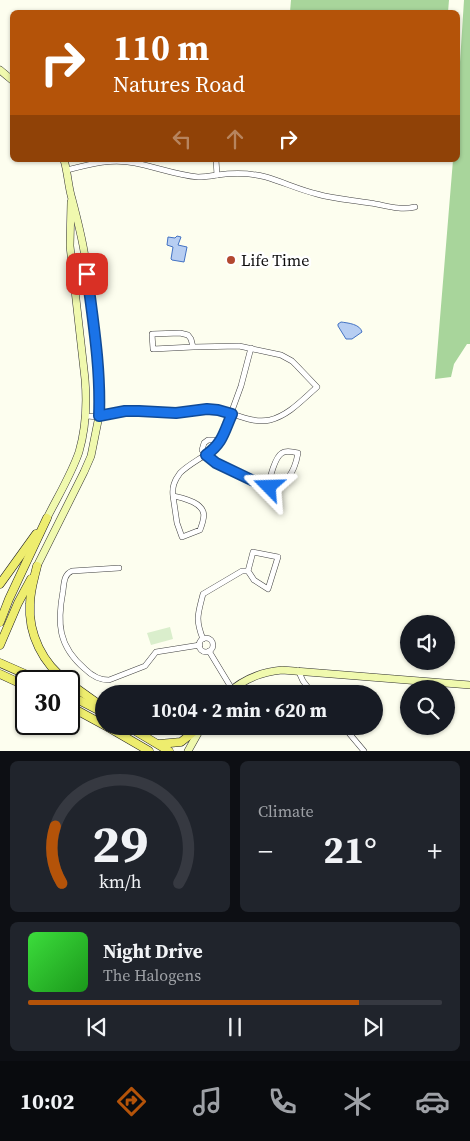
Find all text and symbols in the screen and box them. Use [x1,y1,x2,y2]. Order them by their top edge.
text: 110 m [113,24,209,72]
icon: right [30,30,95,95]
text: Natures Road [113,69,245,99]
icon: left [168,125,196,153]
icon: ahead [221,125,249,153]
icon: right [274,125,302,153]
place label: Life Time [241,249,309,271]
pin [66,253,108,295]
marker: Life Time [225,254,237,266]
icon: arrive [73,260,101,288]
position arrow [242,460,294,512]
map controls [400,615,455,735]
button: sound [400,615,455,670]
speed limit sign: 30 [15,670,80,735]
button: search [400,680,455,735]
text: 10:04 · 2 min · 620 m [151,697,327,723]
text: Climate [258,800,314,822]
text: 29 [92,808,148,879]
text: 21° [323,824,377,876]
text: − [258,832,273,870]
text: + [427,832,442,870]
text: km/h [99,869,142,894]
text: Night Drive [103,938,203,964]
text: The Halogens [103,964,201,986]
icon: previous [83,1013,111,1041]
icon: pause [221,1013,249,1041]
icon: next [359,1013,387,1041]
icon: directions [114,1084,149,1119]
icon: music [190,1084,225,1119]
icon: phone [265,1084,300,1119]
icon: climate [340,1084,375,1119]
icon: car [415,1084,450,1119]
text: 10:02 [20,1086,74,1116]

